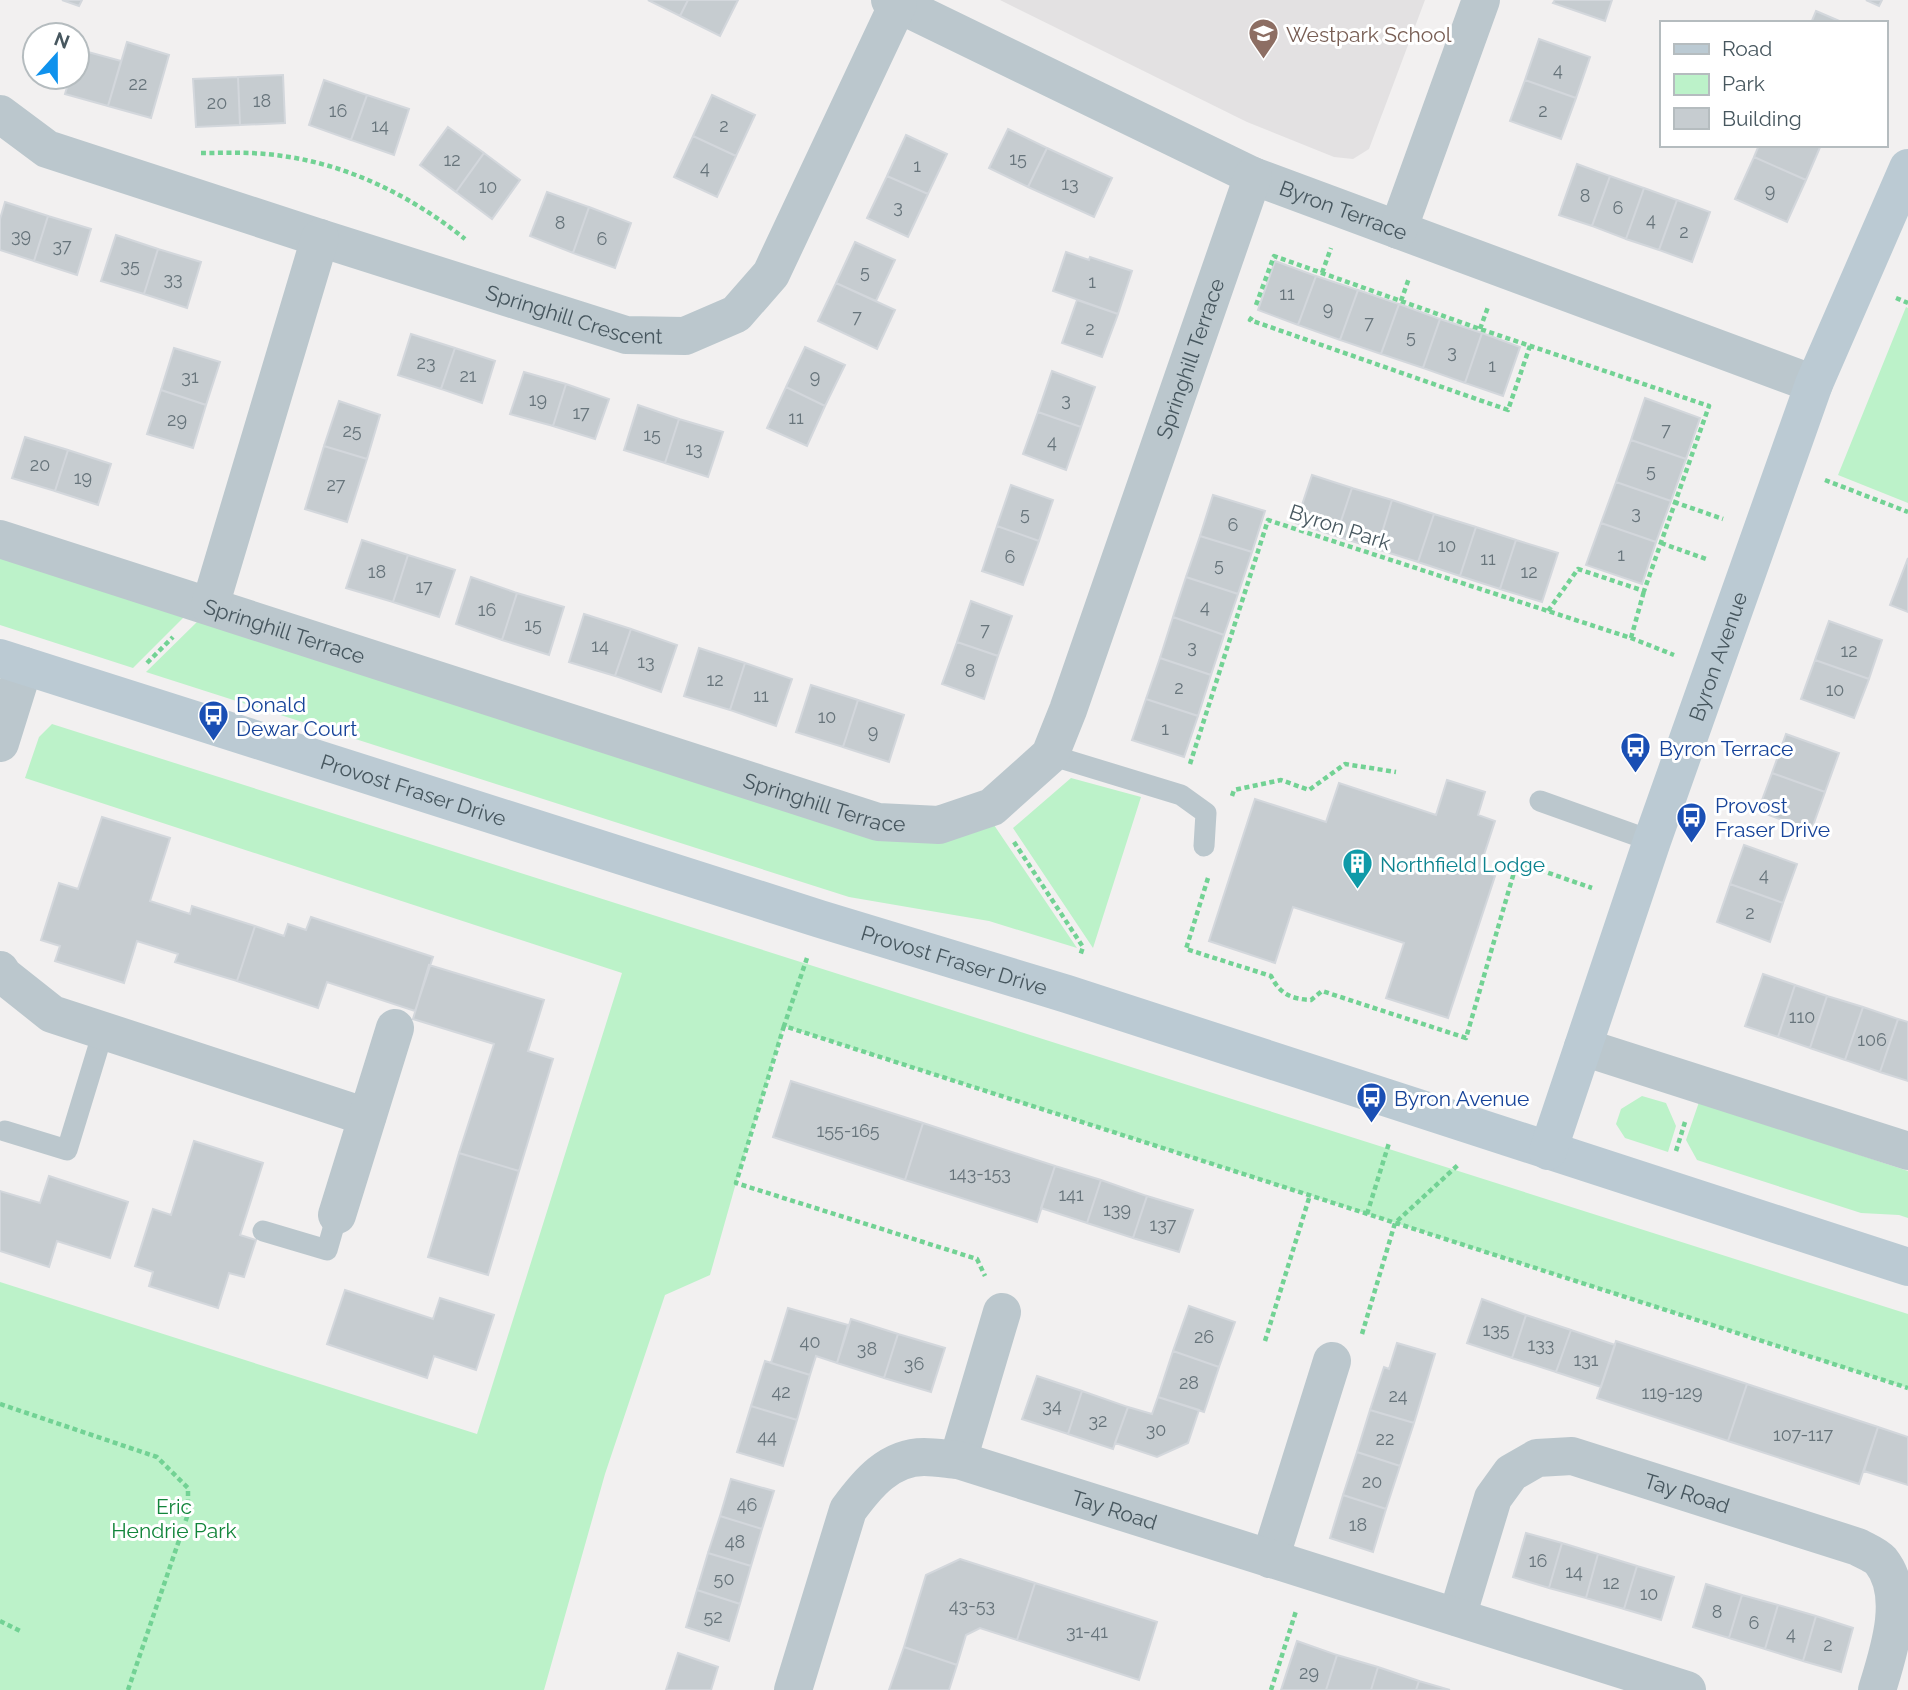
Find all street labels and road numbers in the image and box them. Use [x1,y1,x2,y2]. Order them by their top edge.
street label: Byron Terrace [1276,174,1411,245]
street label: Springhill Terrace [1151,275,1229,442]
street label: Springhill Crescent [483,279,663,348]
street label: Byron Park [1286,499,1394,555]
street label: Byron Avenue [1683,588,1752,724]
street label: Springhill Terrace [201,593,368,668]
street label: Provost Fraser Drive [318,748,509,831]
street label: Springhill Terrace [740,767,906,836]
street label: Provost Fraser Drive [858,920,1051,1000]
street label: Tay Road [1641,1467,1733,1518]
street label: Tay Road [1069,1484,1160,1535]

